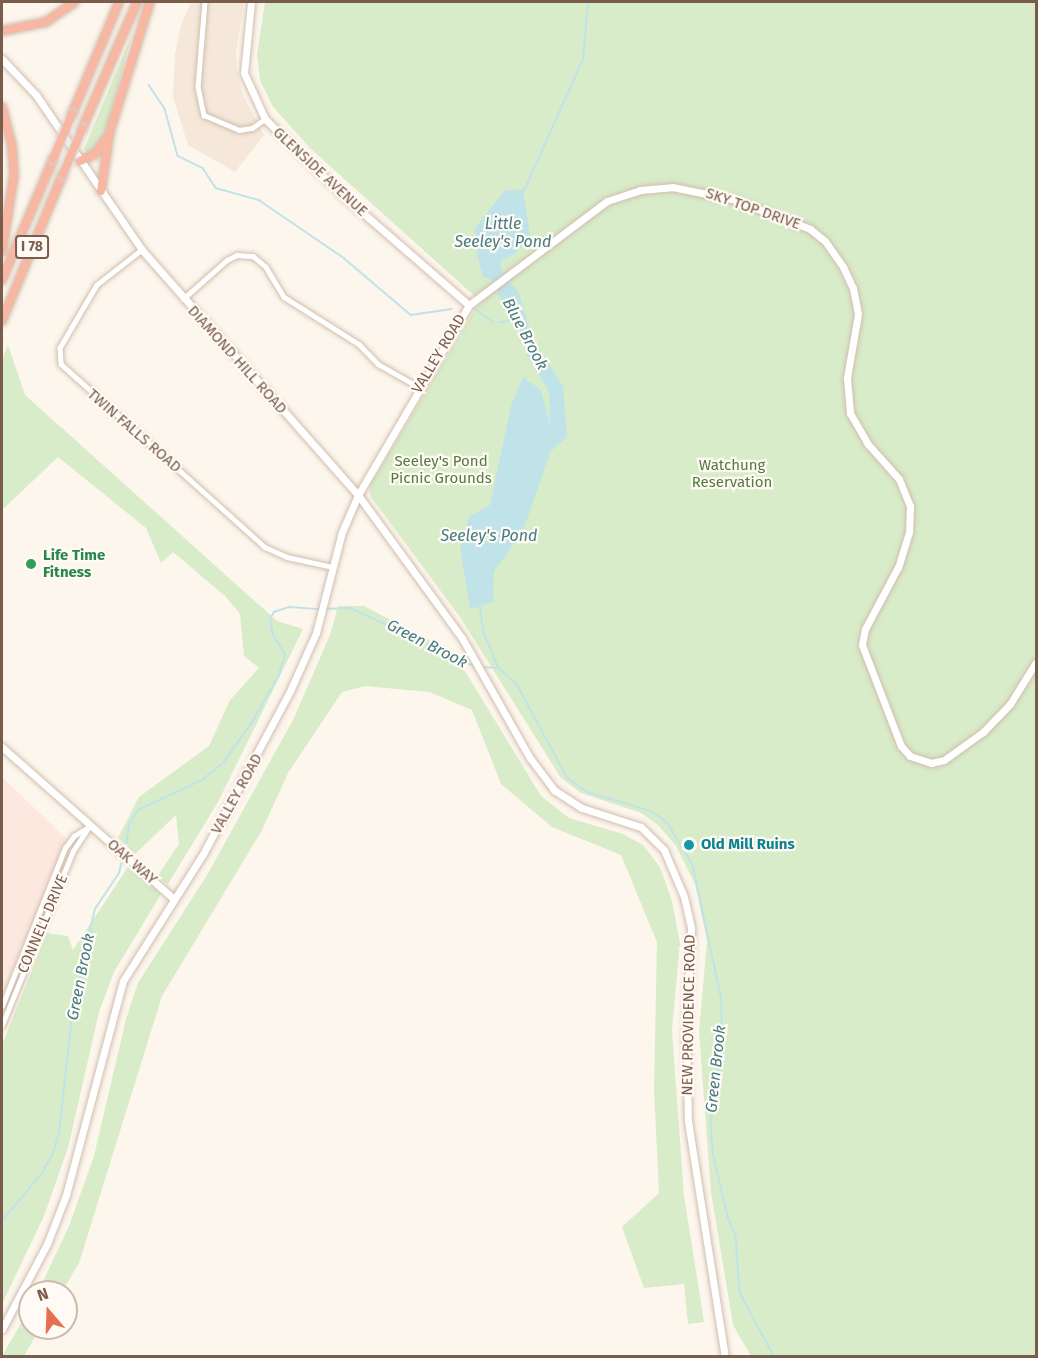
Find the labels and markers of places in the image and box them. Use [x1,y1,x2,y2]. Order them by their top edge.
place label: Life Time Fitness [43,546,105,581]
marker: Life Time Fitness [24,557,38,571]
place label: Old Mill Ruins [701,836,795,854]
marker: Old Mill Ruins [682,838,696,852]

